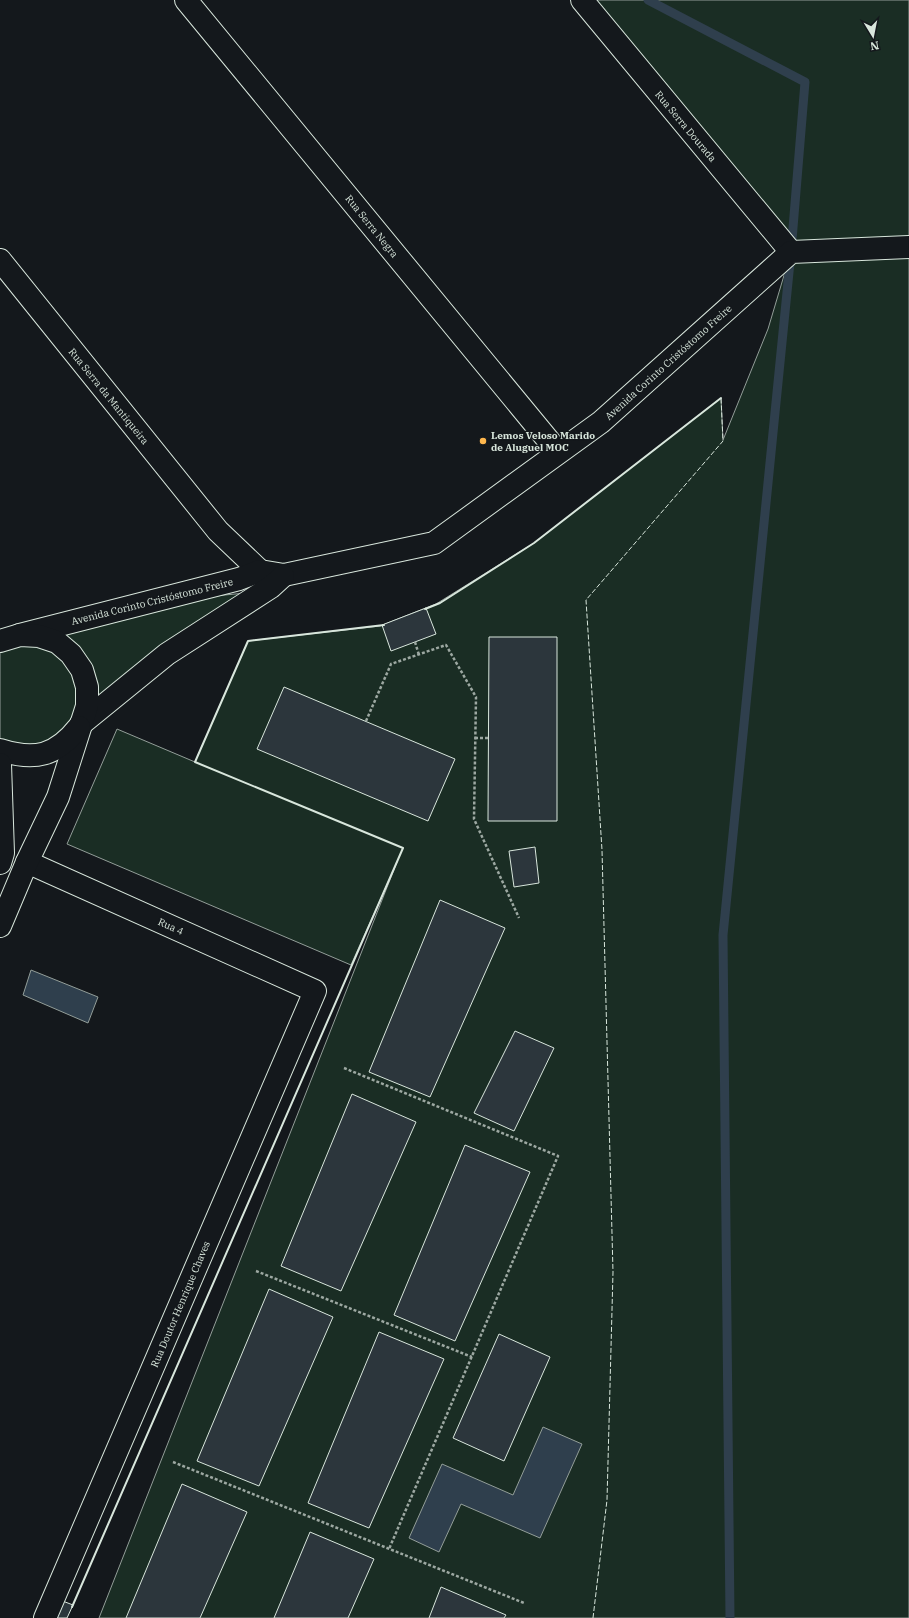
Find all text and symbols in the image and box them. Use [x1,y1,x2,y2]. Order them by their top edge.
north arrow [853,16,893,56]
text: N [869,38,880,54]
street label: Rua Serra Dourada [652,88,719,165]
street label: Rua Serra Negra [342,192,401,261]
street label: Avenida Corinto Cristóstomo Freire [602,302,734,423]
street label: Rua Serra da Mantiqueira [66,346,152,448]
place label: Lemos Veloso Marido de Aluguel MOC [491,429,595,454]
marker: Lemos Veloso Marido de Aluguel MOC [478,436,488,446]
street label: Avenida Corinto Cristóstomo Freire [70,575,234,628]
street label: Rua 4 [156,915,186,938]
street label: Rua Doutor Henrique Chaves [148,1239,213,1369]

